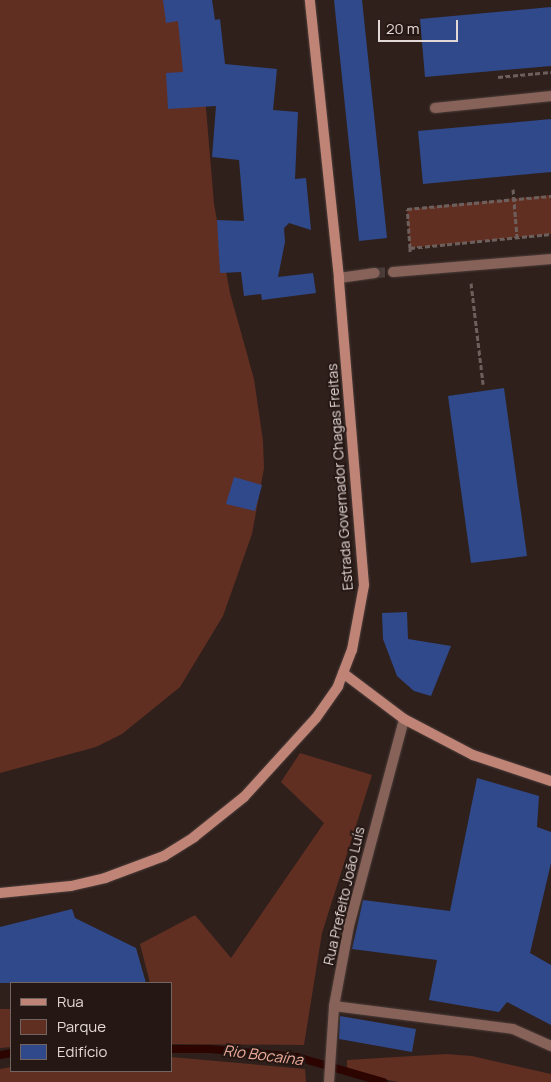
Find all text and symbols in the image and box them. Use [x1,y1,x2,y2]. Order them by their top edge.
scale bar [381,10,461,42]
text: 20 m [386,18,419,39]
street label: Estrada Governador Chagas Freitas [324,363,356,591]
street label: Rua Prefeito João Luís [320,825,368,967]
legend [10,982,172,1072]
text: Rua [57,991,84,1012]
text: Parque [57,1016,106,1037]
text: Edifício [57,1041,107,1062]
water label: Rio Bocaína [222,1041,304,1069]

